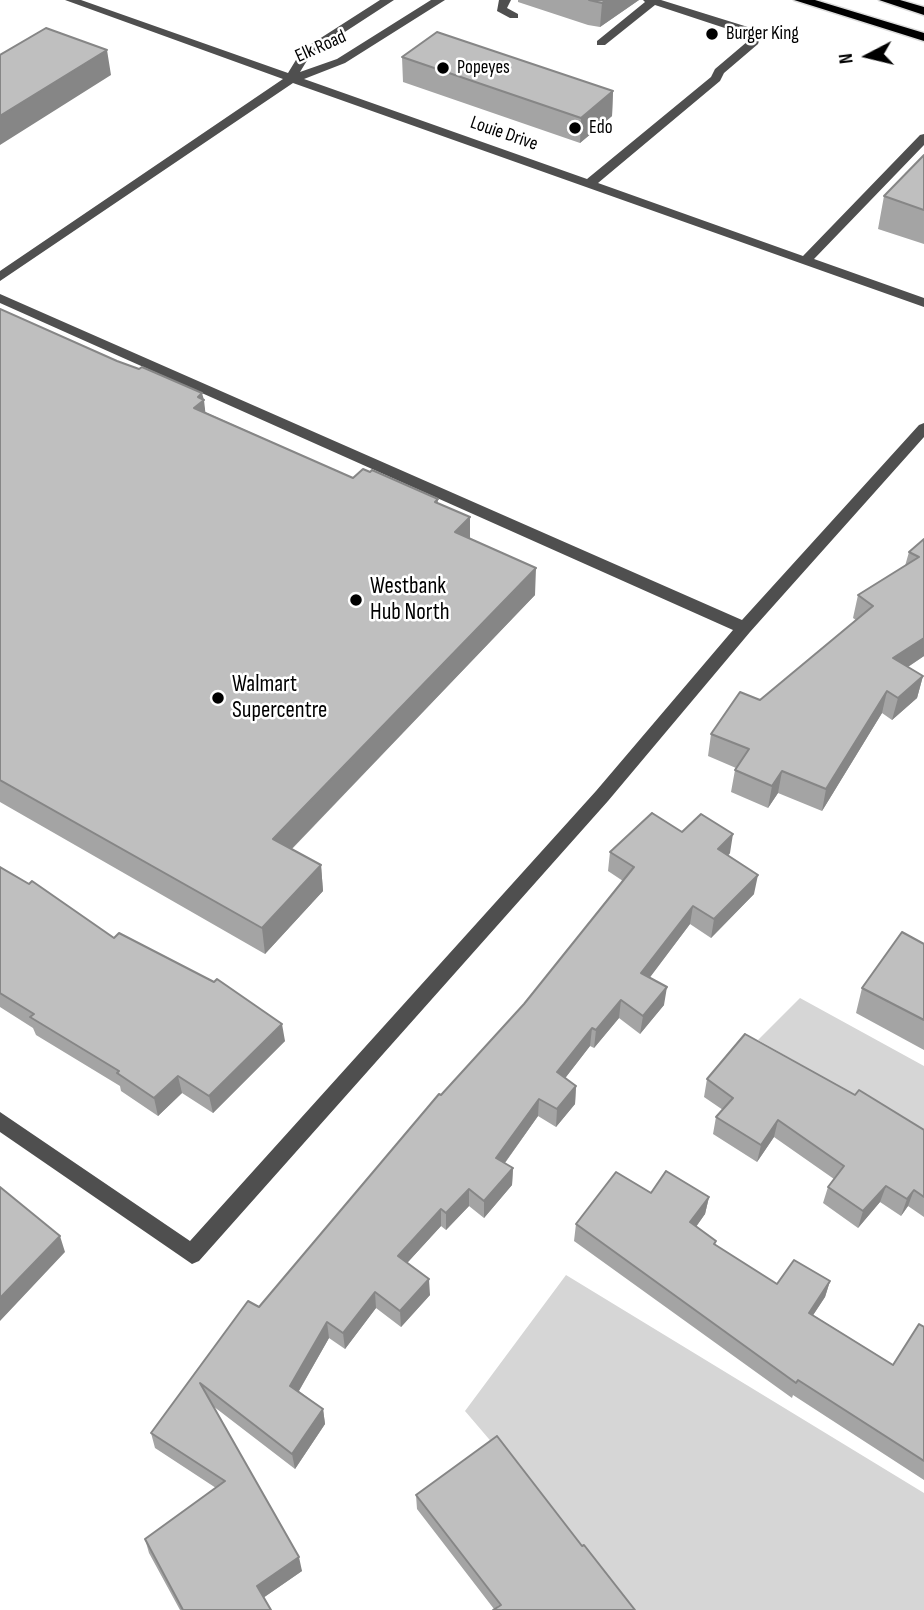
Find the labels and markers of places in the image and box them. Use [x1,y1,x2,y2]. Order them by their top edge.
place label: Burger King [726,23,799,45]
marker: Burger King [704,26,720,42]
place label: Popeyes [457,57,510,79]
marker: Popeyes [435,60,451,76]
place label: Edo [589,117,613,139]
marker: Edo [567,120,583,136]
place label: Westbank Hub North [370,573,450,627]
marker: Westbank Hub North [348,592,364,608]
place label: Walmart Supercentre [232,671,327,725]
marker: Walmart Supercentre [210,690,226,706]

